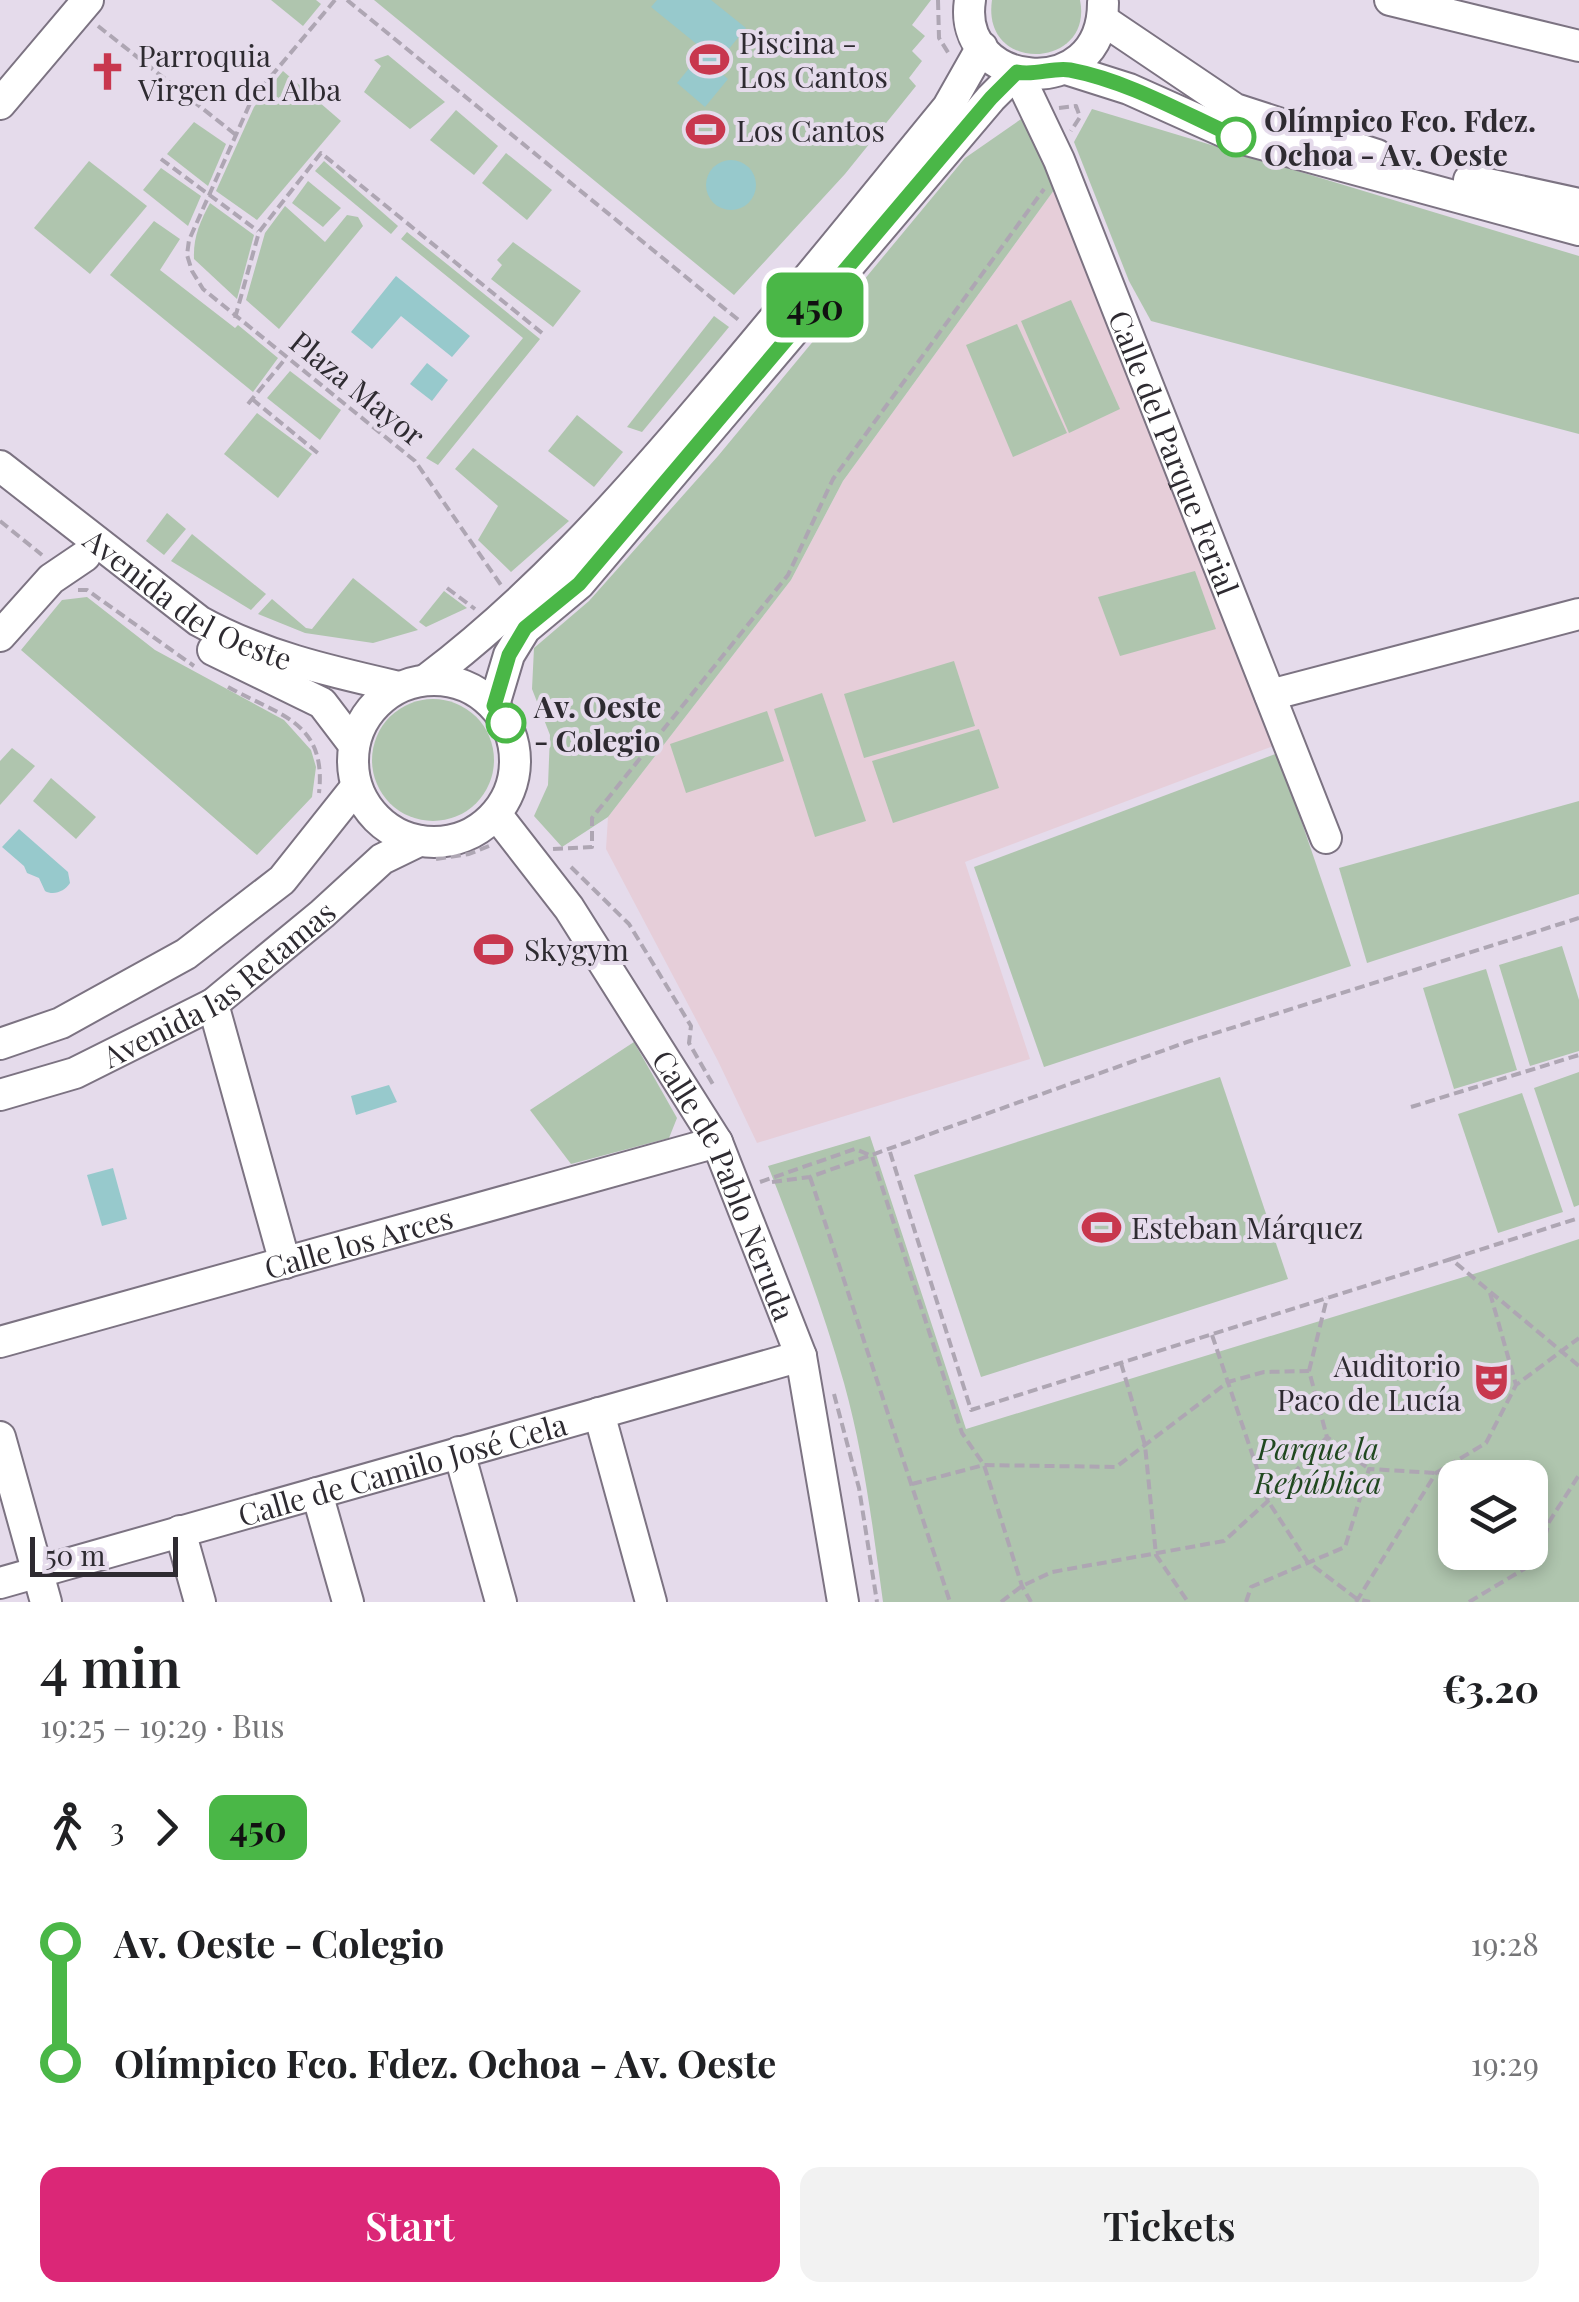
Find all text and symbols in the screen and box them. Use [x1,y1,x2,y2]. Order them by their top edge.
place label: Piscina - Los Cantos [739,22,888,96]
place label: Parroquia Virgen del Alba [137,35,341,109]
sports icon: Piscina - Los Cantos [688,38,730,80]
church icon: Parroquia Virgen del Alba [87,51,129,93]
place label: Olímpico Fco. Fdez. Ochoa - Av. Oeste [1264,100,1536,174]
sports icon: Los Cantos [685,109,727,151]
place label: Los Cantos [736,110,885,150]
marker: Olímpico Fco. Fdez. Ochoa - Av. Oeste [1217,118,1255,156]
line badge: 450 [758,272,872,338]
text: 450 [786,282,844,329]
street label: Calle del Parque Ferial [1100,304,1248,601]
street label: Plaza Mayor [282,321,434,455]
street label: Avenida del Oeste [75,518,297,679]
place label: Av. Oeste - Colegio [533,686,661,760]
marker: Av. Oeste - Colegio [487,704,525,742]
street label: Avenida las Retamas [95,892,344,1077]
sports icon: Skygym [473,928,515,970]
place label: Skygym [524,929,629,969]
street label: Calle de Pablo Neruda [644,1042,805,1326]
street label: Calle los Arces [260,1197,457,1287]
sports icon: Esteban Márquez [1080,1206,1122,1248]
place label: Esteban Márquez [1131,1207,1363,1247]
place label: Auditorio Paco de Lucía [1277,1345,1461,1419]
theatre icon: Auditorio Paco de Lucía [1470,1361,1512,1403]
street label: Calle de Camilo José Cela [233,1403,571,1535]
park label: Parque la República [1253,1428,1382,1502]
map controls [1438,1460,1548,1570]
button: layers [1438,1460,1548,1570]
scale bar [30,1532,178,1576]
text: 50 m [45,1536,105,1573]
text: 4 min [40,1628,181,1702]
text: €3.20 [1442,1662,1539,1713]
text: 19:25 – 19:29 · Bus [40,1703,284,1746]
icon: walk [40,1800,95,1855]
icon: forward [139,1800,194,1855]
text: 450 [229,1804,287,1851]
text: 3 [110,1806,124,1849]
text: Av. Oeste - Colegio [114,1917,444,1968]
text: 19:28 [1470,1921,1539,1964]
text: Olímpico Fco. Fdez. Ochoa - Av. Oeste [114,2037,776,2088]
text: 19:29 [1471,2041,1539,2084]
button: Start [40,2167,780,2282]
button: Tickets [800,2167,1539,2282]

